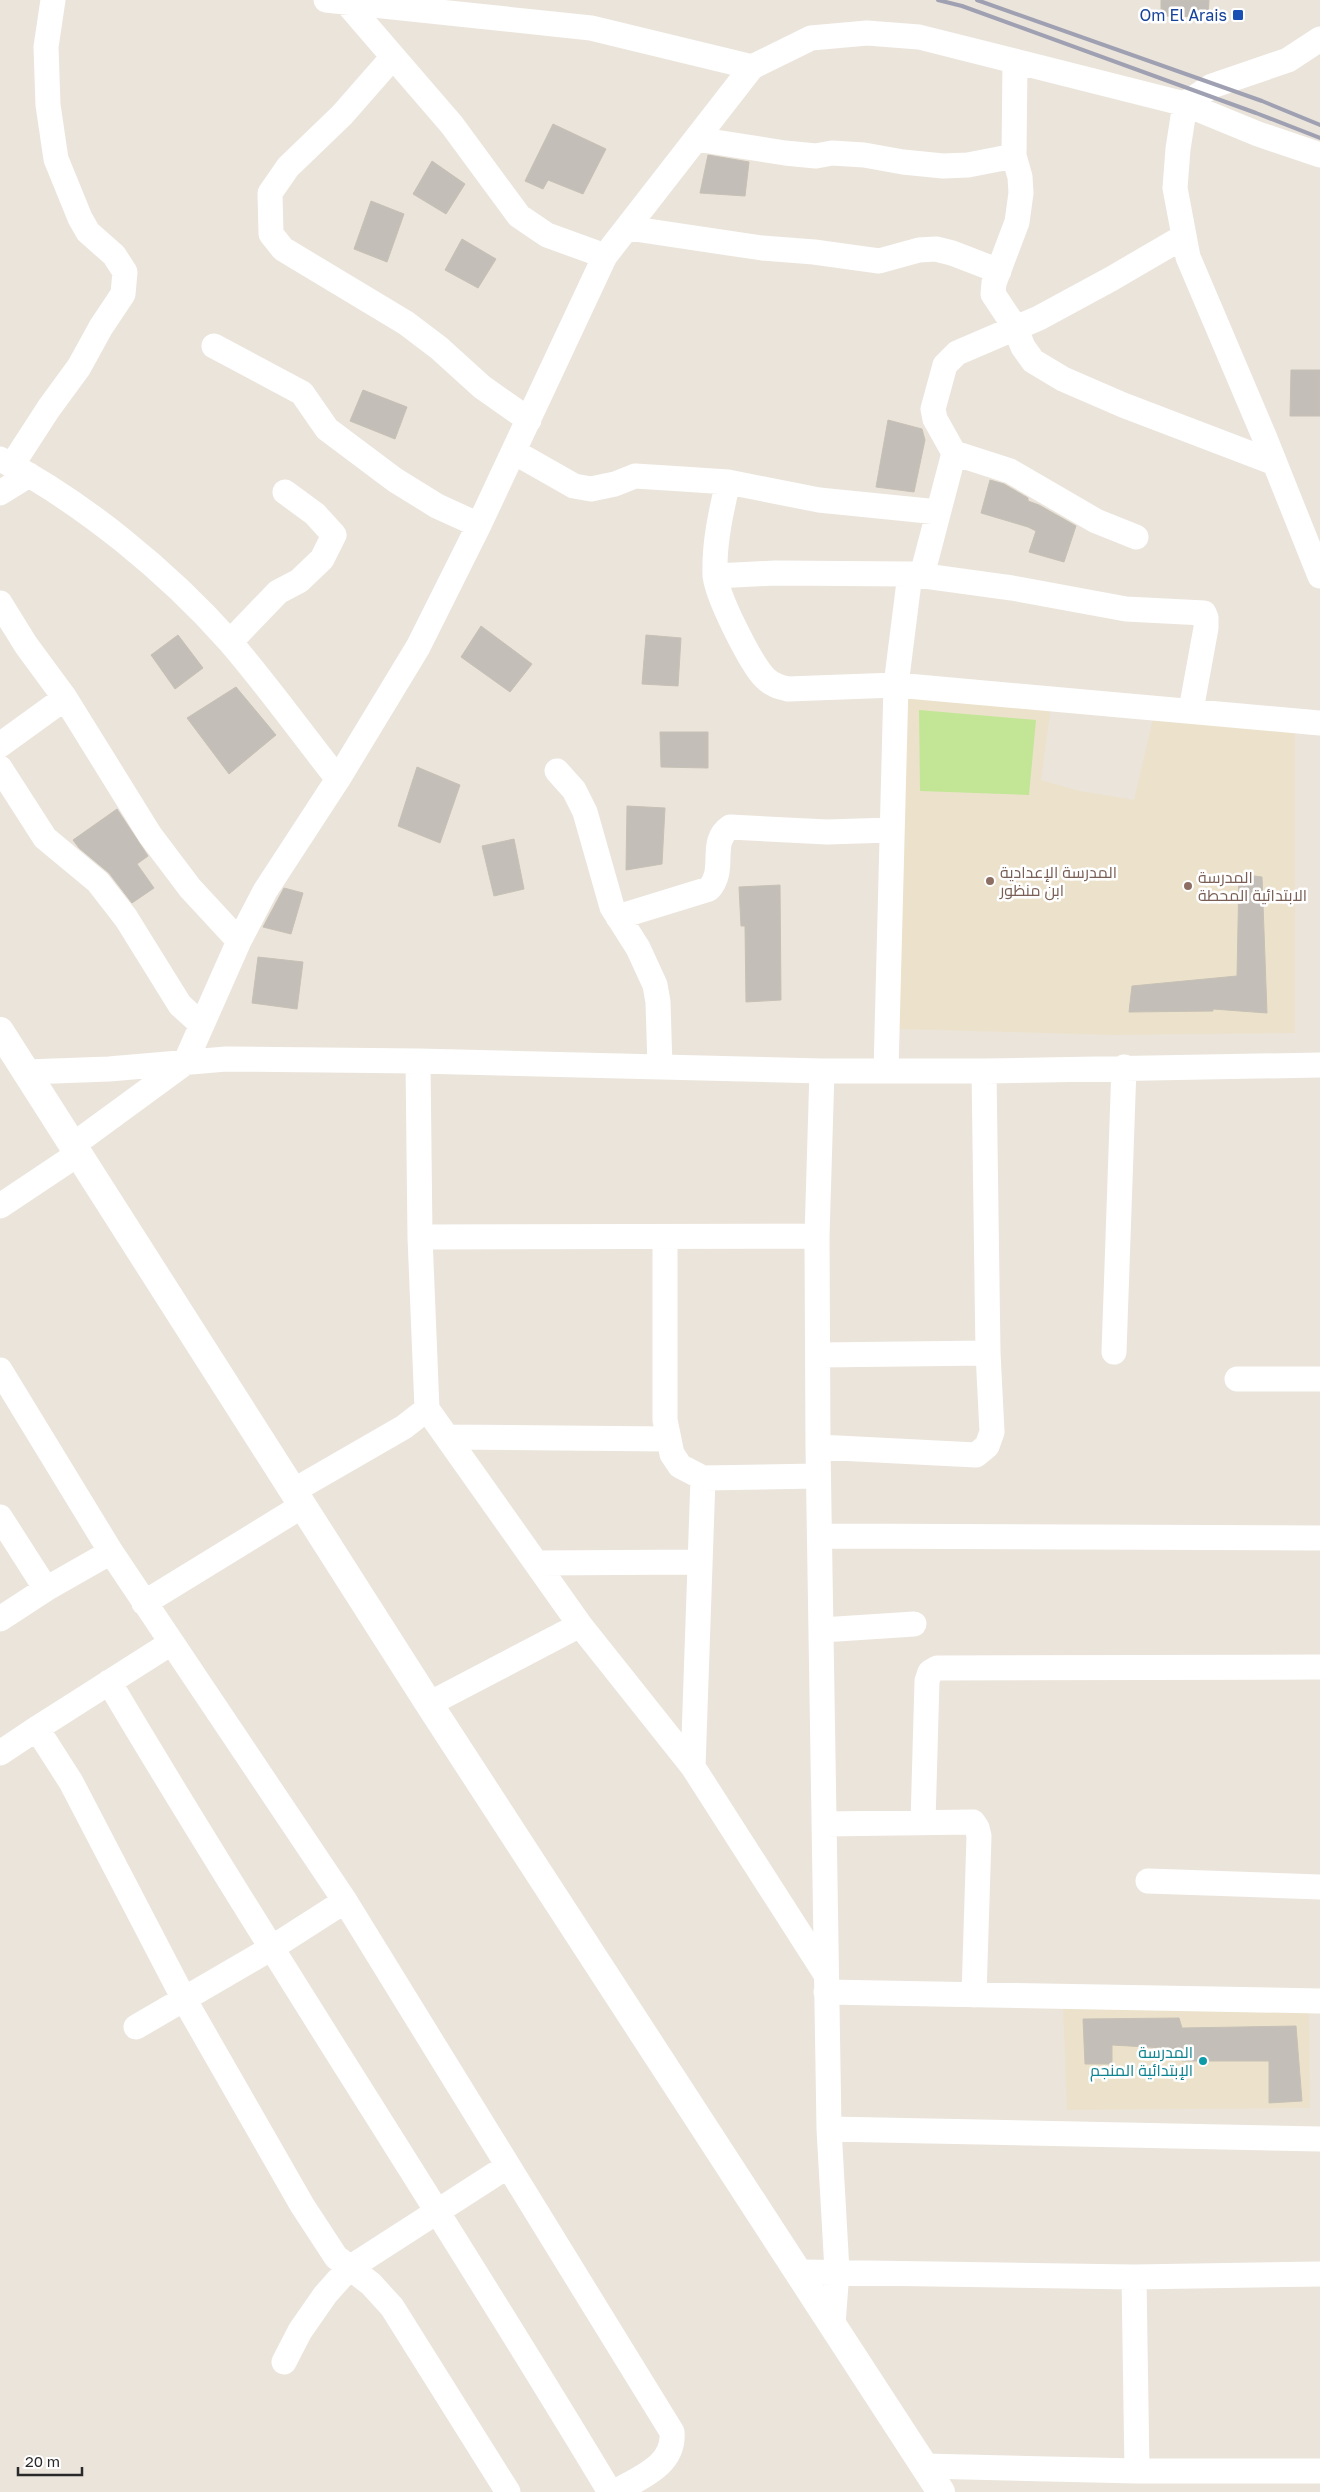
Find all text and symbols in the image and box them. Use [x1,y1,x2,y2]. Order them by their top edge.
place label: Om El Arais [1140,5,1227,25]
marker: Om El Arais [1231,8,1245,22]
place label: المدرسة الإعدادية ابن منظور [999,862,1117,901]
place label: المدرسة الابتدائية المحطة [1198,867,1307,905]
marker: المدرسة الإعدادية ابن منظور [984,875,996,887]
marker: المدرسة الابتدائية المحطة [1182,880,1194,892]
place label: المدرسة الإبتدائية المنجم [1090,2042,1193,2082]
marker: المدرسة الإبتدائية المنجم [1197,2055,1209,2067]
scale bar [18,2444,81,2476]
text: 20 m [25,2452,60,2470]

